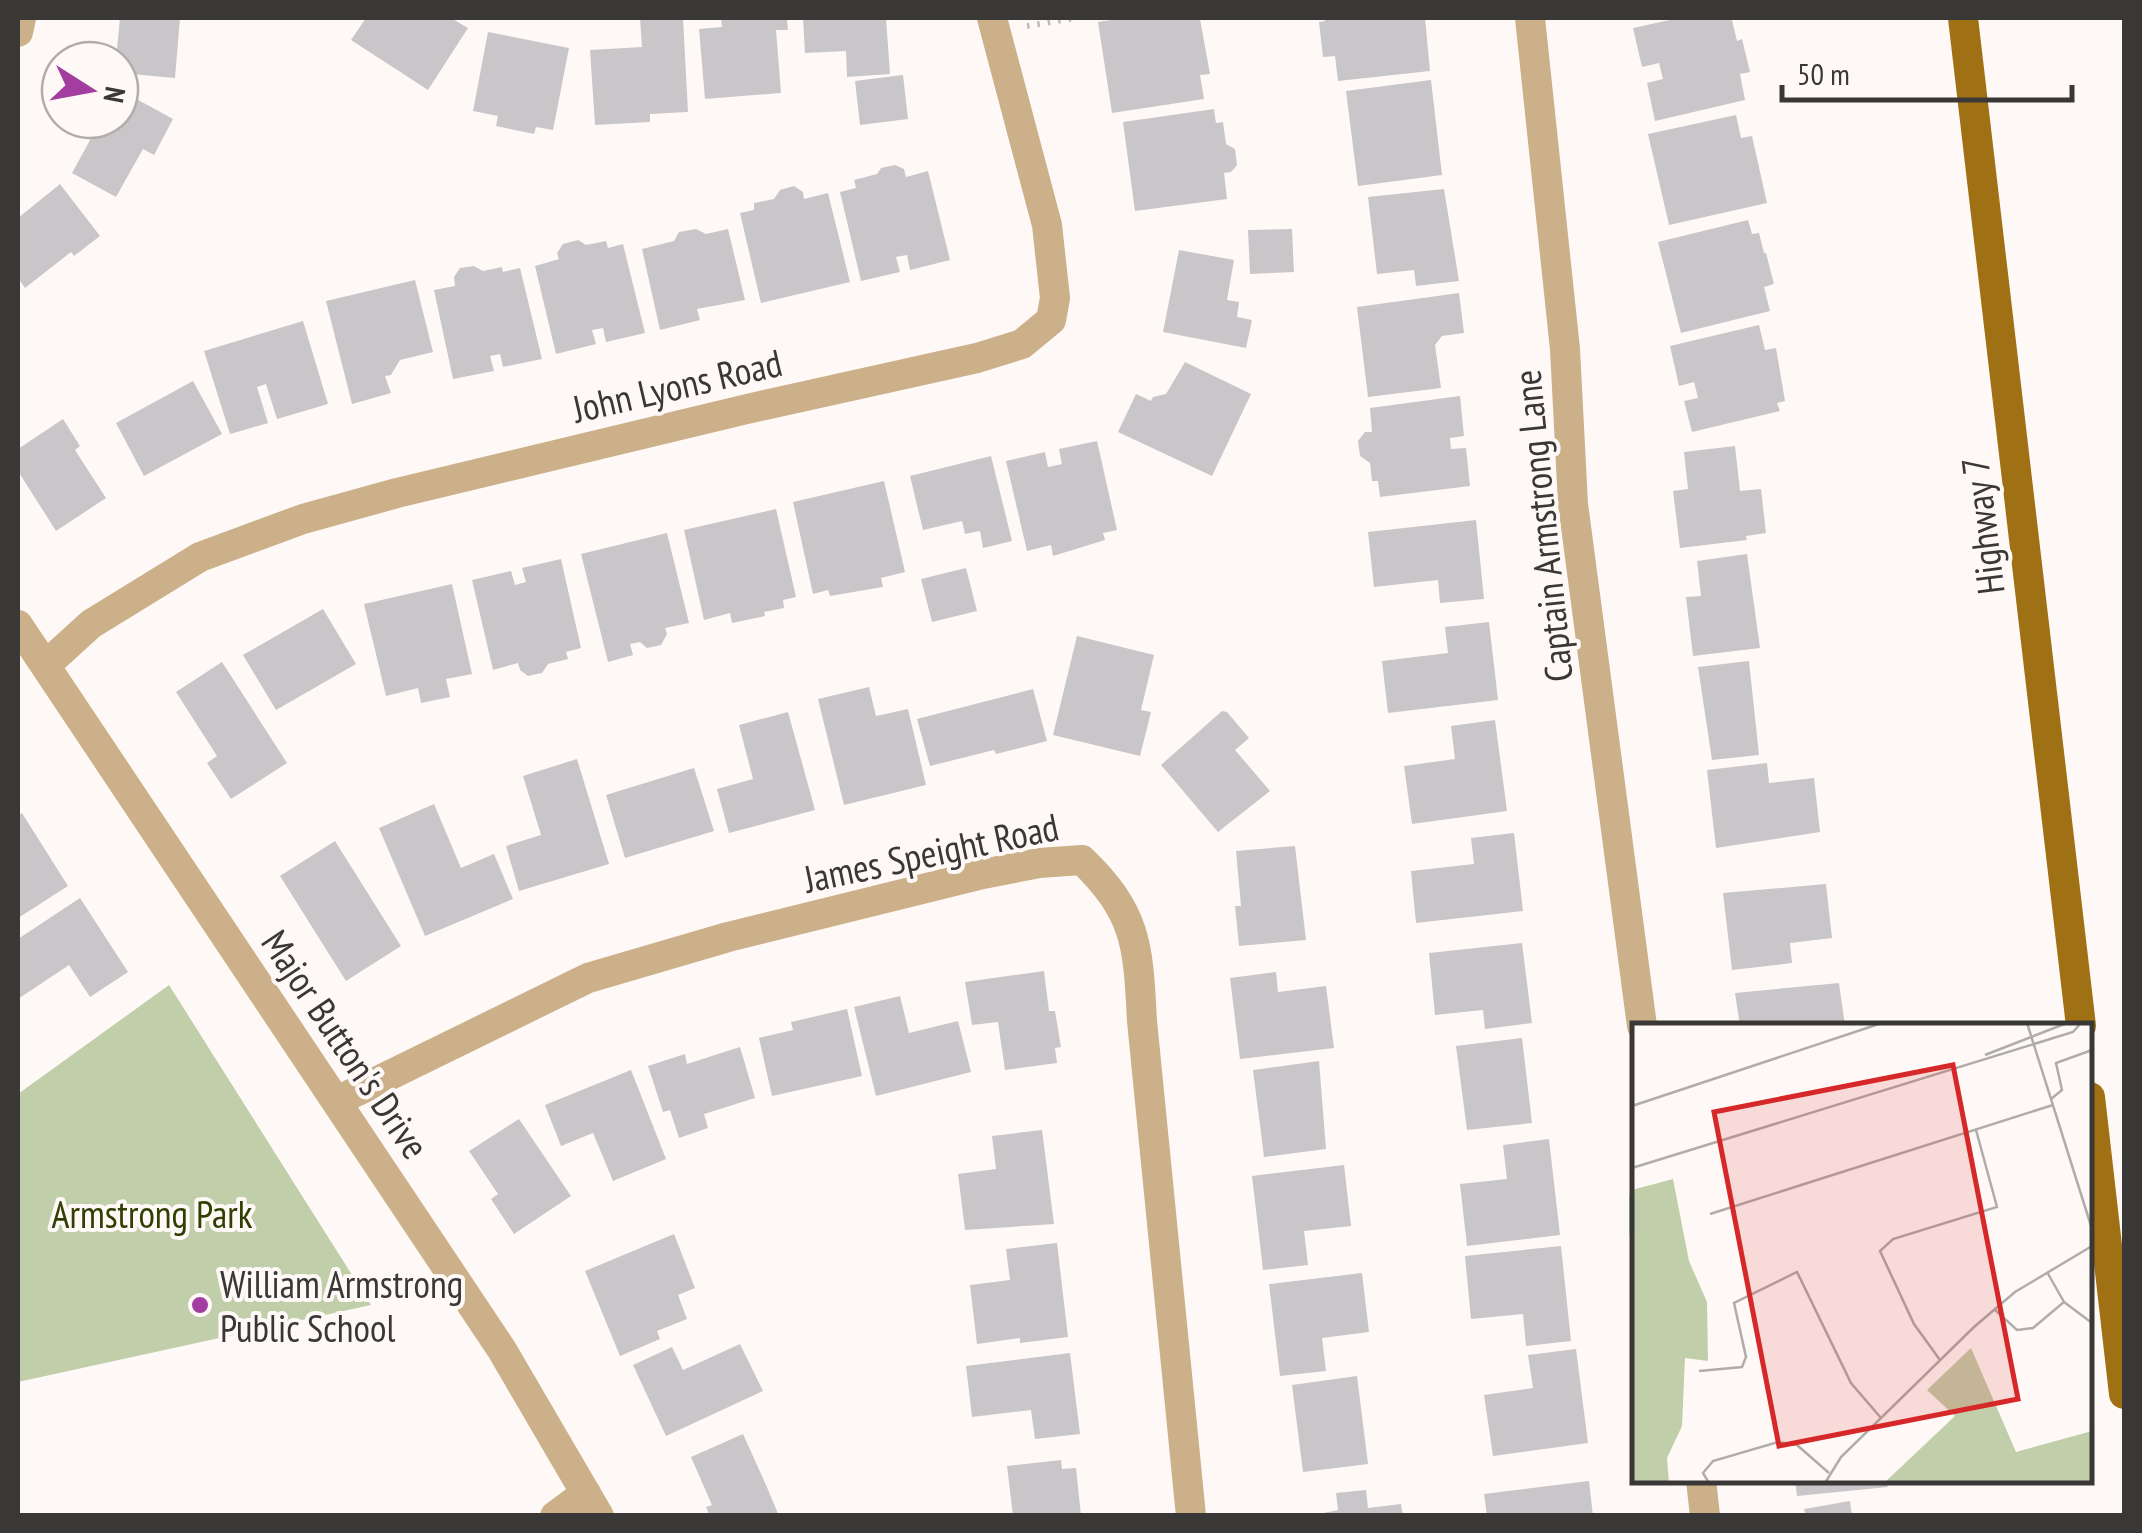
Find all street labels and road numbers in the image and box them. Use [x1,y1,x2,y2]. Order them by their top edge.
street label: John Lyons Road [567,337,786,433]
street label: Captain Armstrong Lane [1501,368,1583,684]
street label: Highway 7 [1949,455,2015,597]
street label: James Speight Road [798,801,1063,903]
street label: Major Button's Drive [251,920,441,1168]

